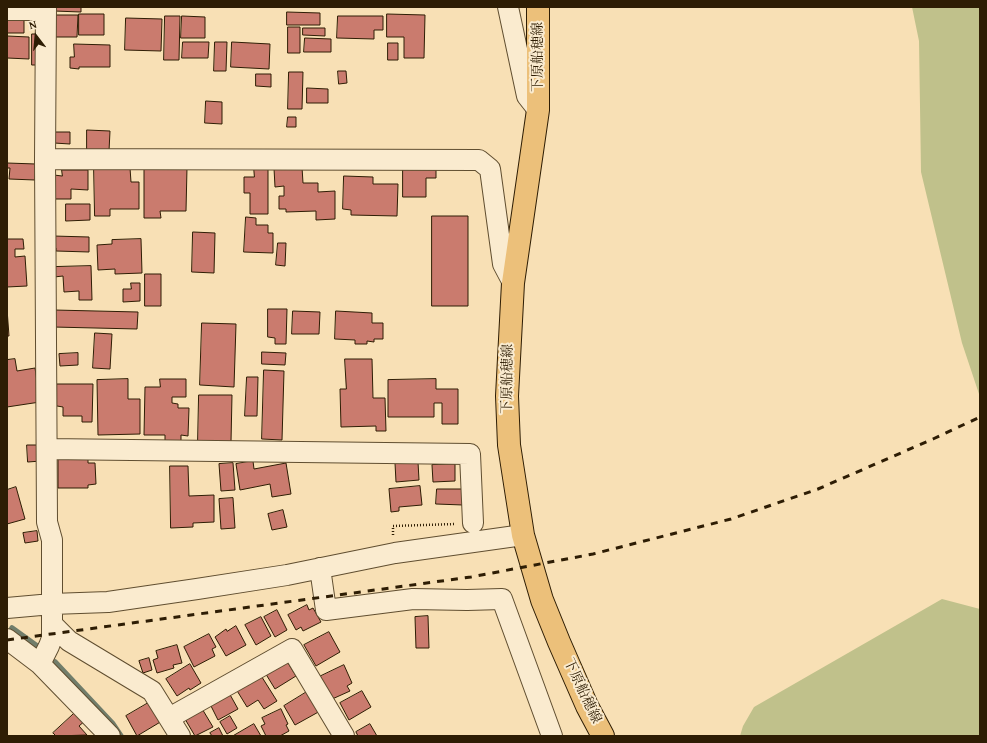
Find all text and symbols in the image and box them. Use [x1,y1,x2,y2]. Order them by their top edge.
north arrow [16,16,56,56]
text: N [27,16,38,33]
street label: 下原船穂線 [530,22,546,92]
street label: 下原船穂線 [499,344,517,414]
street label: 下原船穂線 [560,656,604,726]

